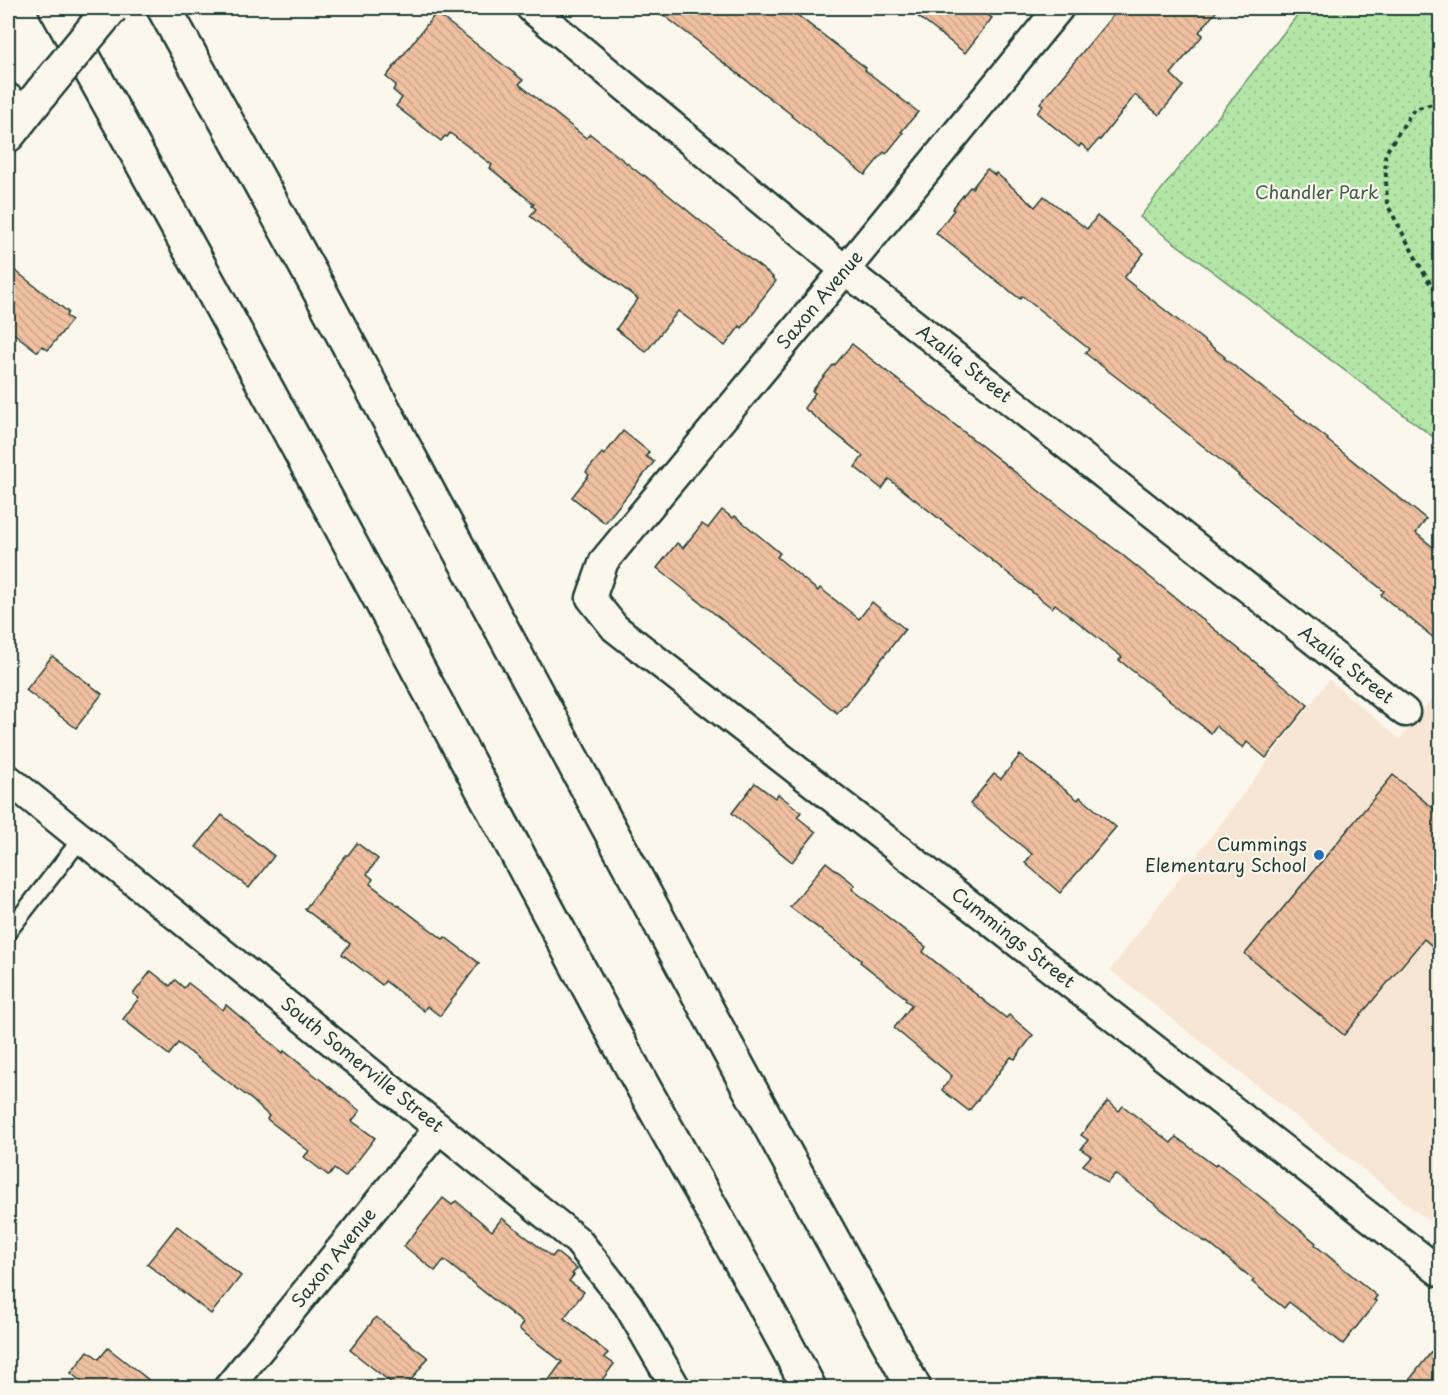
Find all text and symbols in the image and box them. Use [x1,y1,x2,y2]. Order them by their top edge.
park label: Chandler Park [1255,178,1379,205]
street label: Saxon Avenue [769,244,868,354]
street label: Azalia Street [912,317,1018,409]
street label: Azalia Street [1294,618,1400,710]
place label: Cummings Elementary School [1145,830,1307,878]
marker: Cummings Elementary School [1312,848,1326,862]
street label: Cummings Street [946,880,1081,994]
street label: South Somerville Street [276,990,450,1138]
street label: Saxon Avenue [284,1201,382,1313]

